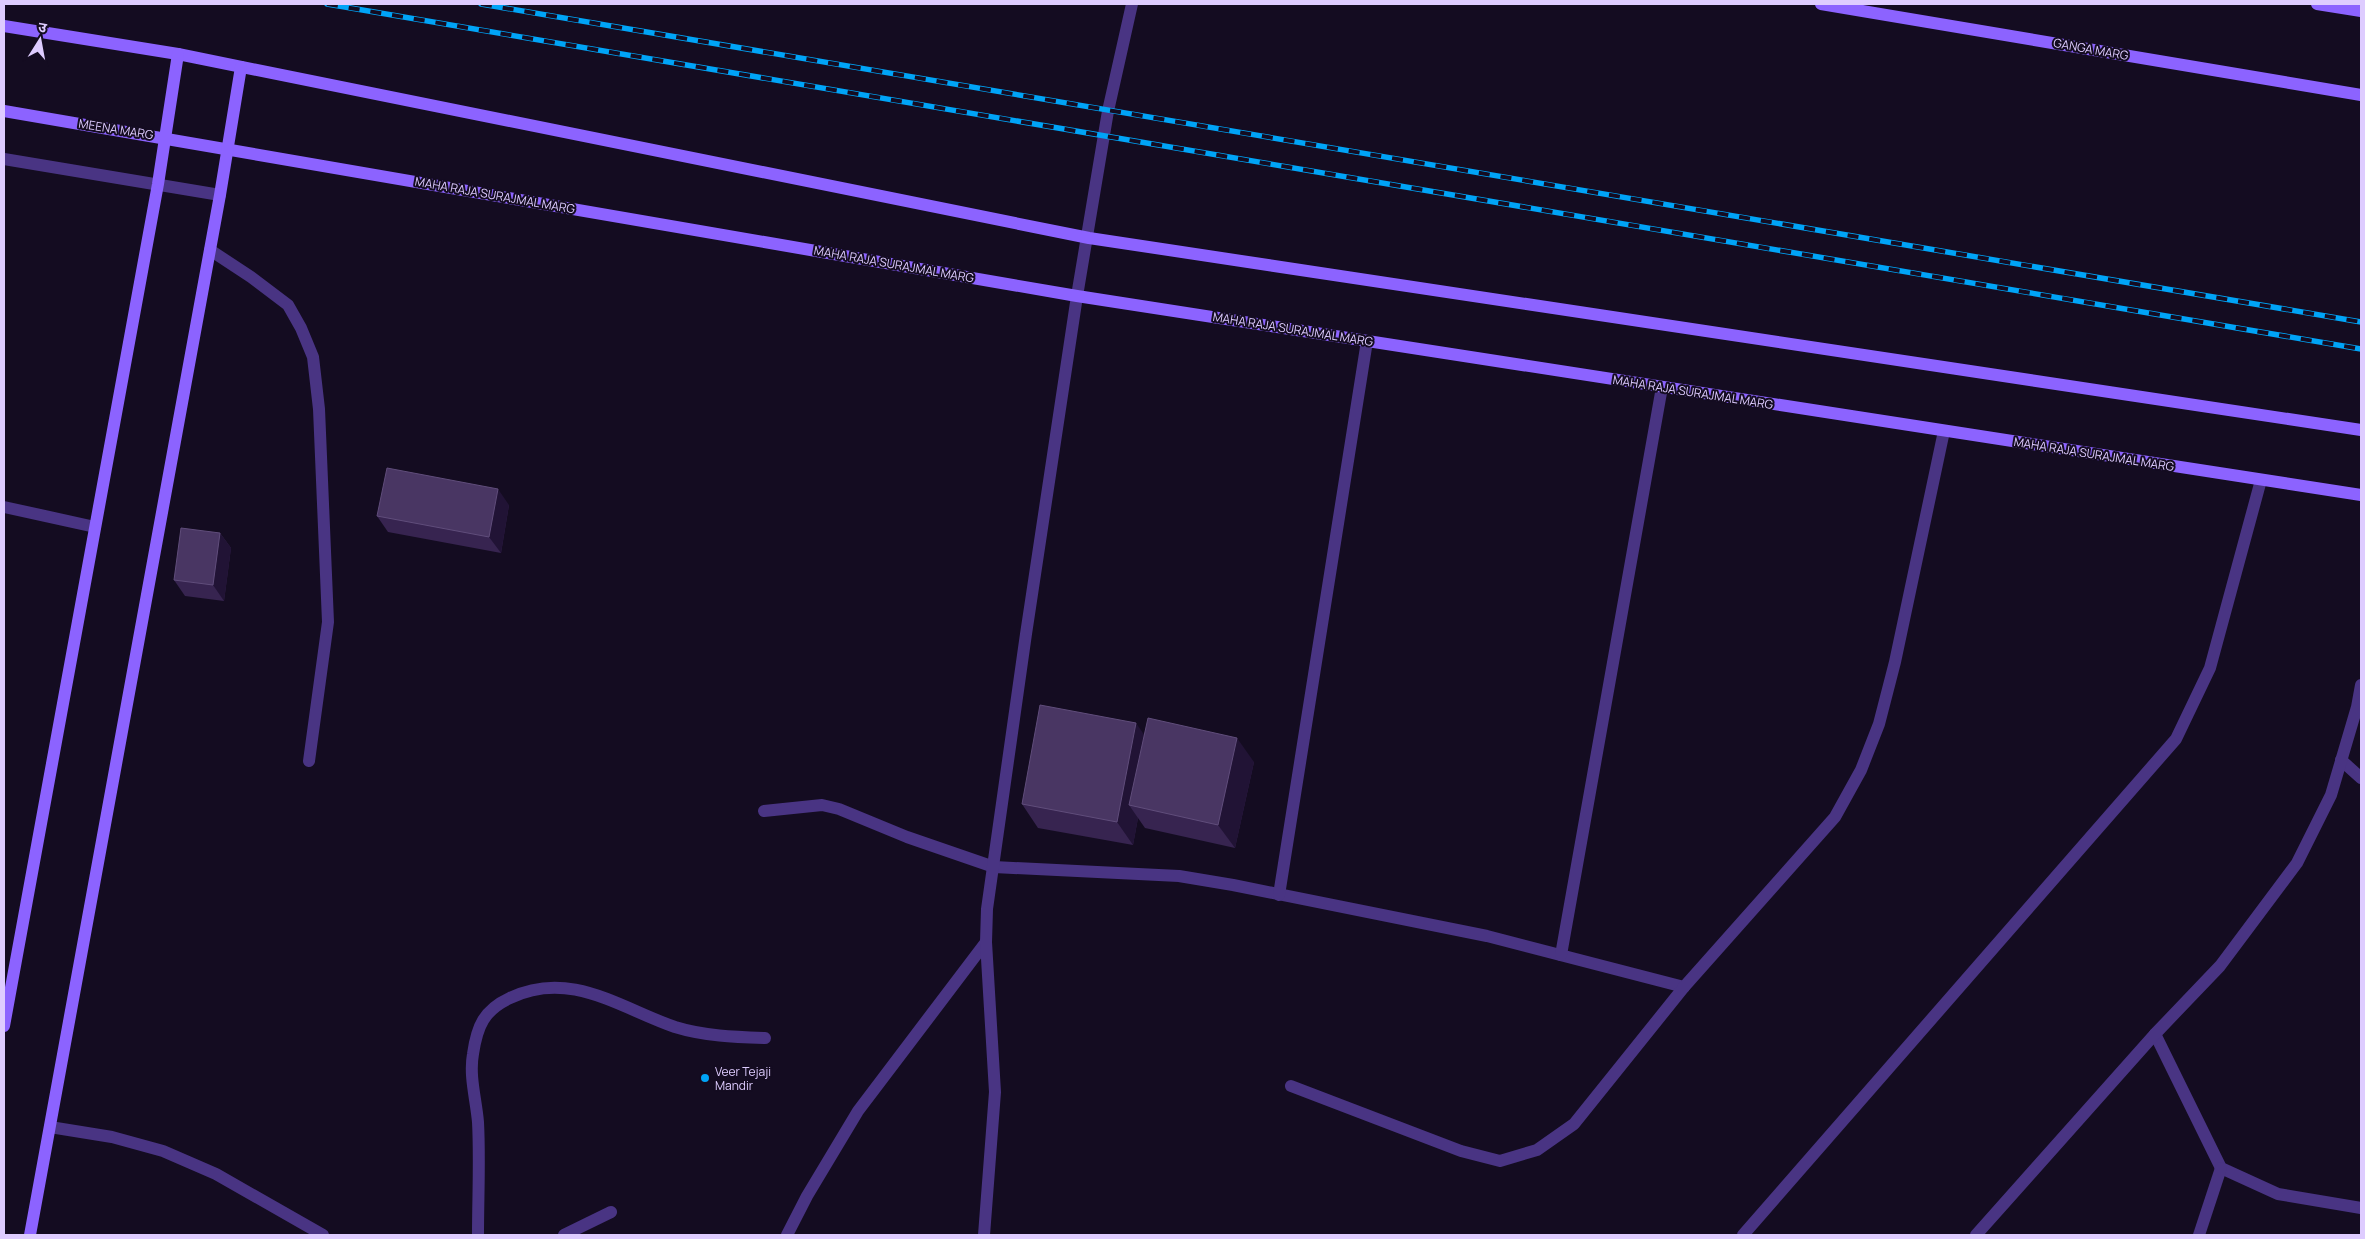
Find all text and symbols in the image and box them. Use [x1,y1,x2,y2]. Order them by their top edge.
north arrow [15,15,65,65]
text: उ [37,17,49,37]
street label: GANGA MARG [2052,34,2130,64]
street label: MEENA MARG [77,115,155,143]
street label: MAHA RAJA SURAJMAL MARG [414,173,577,218]
street label: MAHA RAJA SURAJMAL MARG [813,242,976,287]
street label: MAHA RAJA SURAJMAL MARG [1212,308,1375,350]
street label: MAHA RAJA SURAJMAL MARG [1612,371,1775,413]
street label: MAHA RAJA SURAJMAL MARG [2013,433,2176,475]
place label: Veer Tejaji Mandir [715,1063,771,1094]
marker: Veer Tejaji Mandir [699,1072,711,1084]

